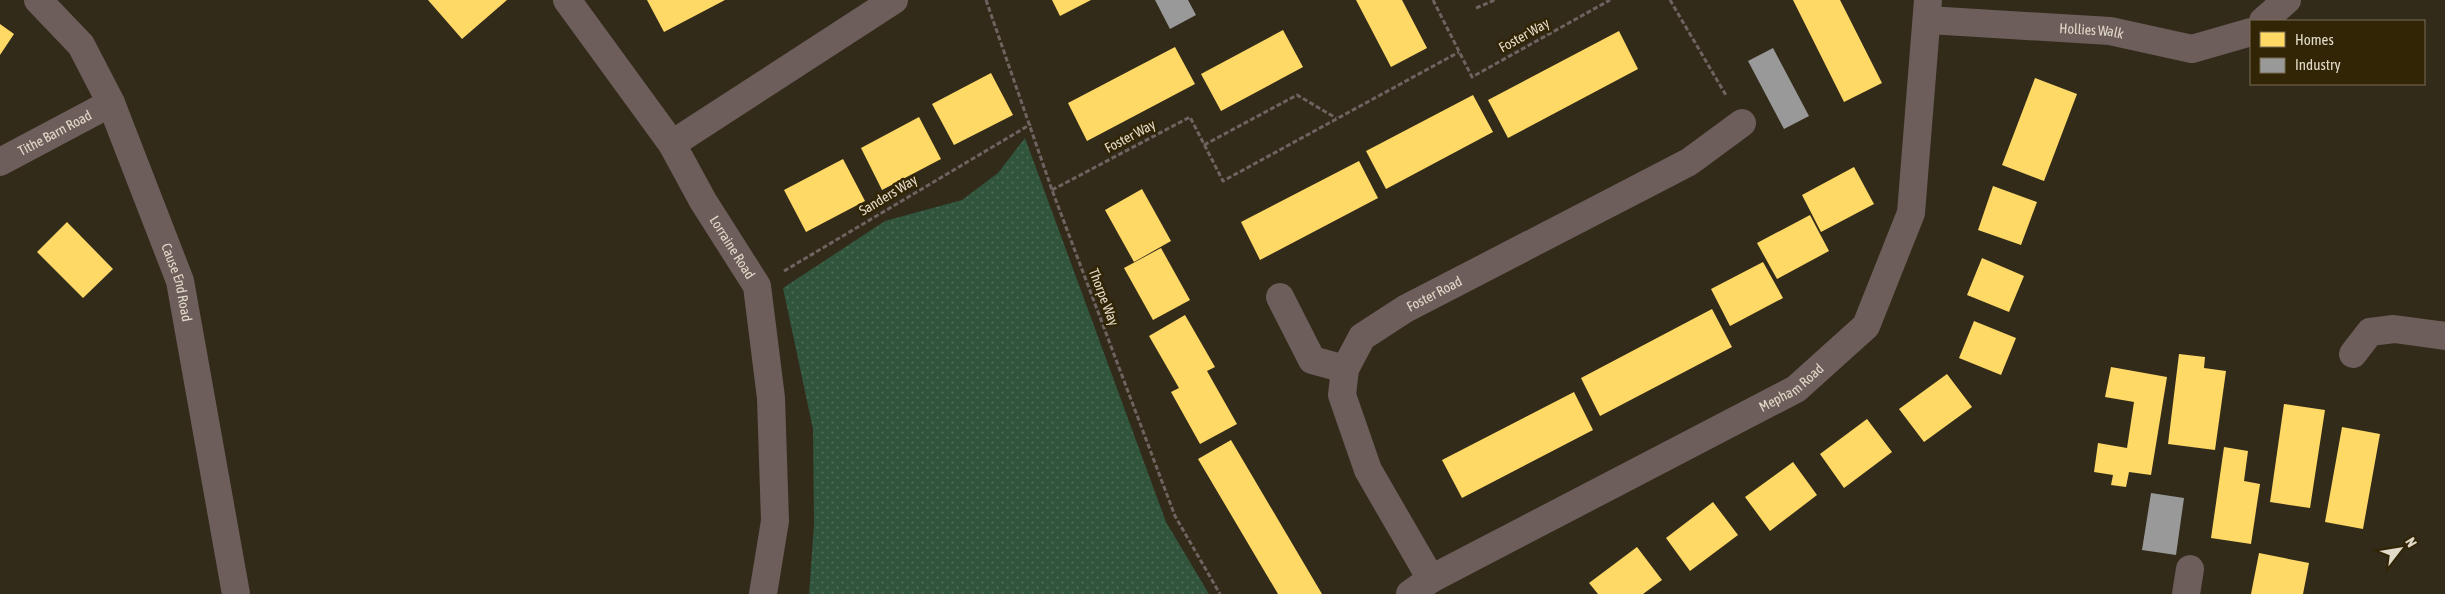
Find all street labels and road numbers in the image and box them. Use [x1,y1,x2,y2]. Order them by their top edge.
street label: Foster Way [1496,15,1552,55]
street label: Hollies Walk [2059,20,2125,42]
street label: Tithe Barn Road [15,107,94,159]
street label: Foster Way [1102,116,1158,156]
street label: Sanders Way [856,171,920,219]
street label: Lorraine Road [706,213,758,282]
street label: Cause End Road [158,241,195,323]
street label: Thorpe Way [1086,266,1122,328]
street label: Foster Road [1404,273,1465,315]
street label: Mepham Road [1756,360,1827,415]

